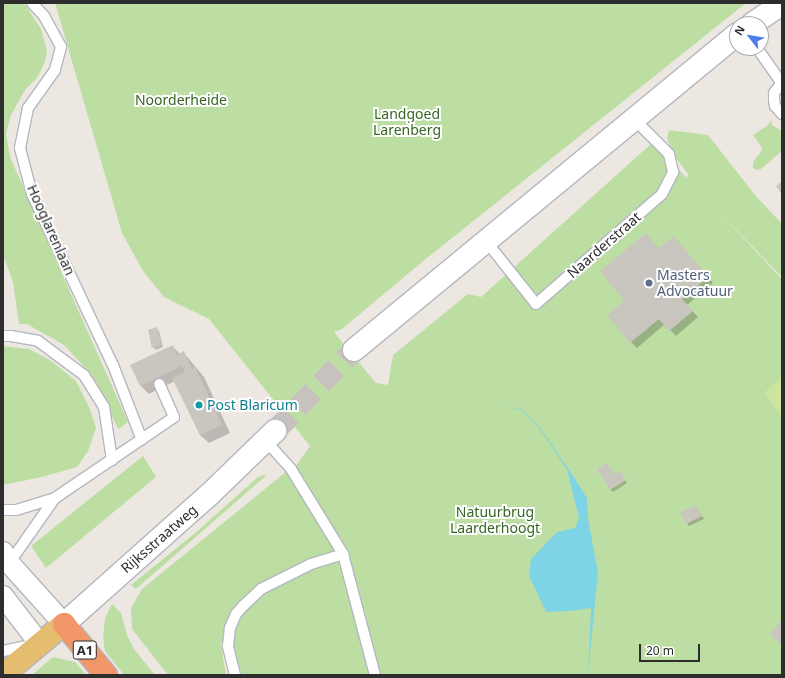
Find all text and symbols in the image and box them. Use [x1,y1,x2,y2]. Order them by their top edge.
north arrow [729,16,769,56]
text: N [730,22,748,38]
park label: Noorderheide [135,92,227,108]
park label: Landgoed Larenberg [373,106,441,138]
street label: Hooglarenlaan [24,182,78,278]
street label: Naarderstraat [564,208,644,282]
place label: Masters Advocatuur [657,267,733,300]
marker: Masters Advocatuur [644,278,654,288]
place label: Post Blaricum [207,397,298,413]
marker: Post Blaricum [194,400,204,410]
street label: Rijksstraatweg [117,501,201,577]
park label: Natuurbrug Laarderhoogt [450,504,540,536]
scale bar [641,636,702,662]
road number: A1 [72,639,98,661]
text: 20 m [646,642,674,659]

